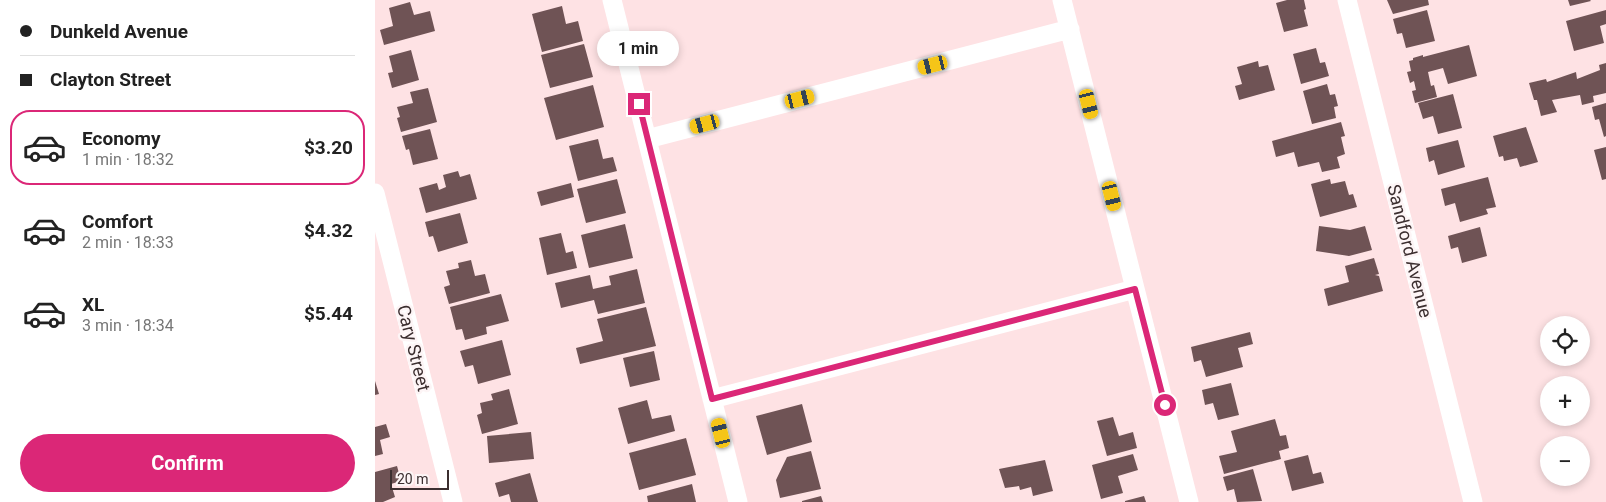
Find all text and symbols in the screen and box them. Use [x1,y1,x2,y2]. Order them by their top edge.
text: Dunkeld Avenue [50,20,188,43]
callout: 1 min [598,32,680,66]
text: 1 min [618,39,658,58]
car [916,54,949,76]
text: Clayton Street [50,68,171,91]
car [783,88,816,110]
car [1078,88,1099,120]
route end [628,93,650,115]
car [688,113,721,135]
icon: car [22,125,67,170]
text: Economy [82,127,161,150]
text: $3.20 [304,136,353,159]
text: 1 min · 18:32 [82,150,174,169]
car [1101,180,1122,212]
street label: Sandford Avenue [1383,182,1437,320]
icon: car [22,208,67,253]
text: Comfort [82,210,153,233]
text: $4.32 [304,219,353,242]
text: 2 min · 18:33 [82,233,174,252]
icon: car [22,291,67,336]
text: XL [82,293,104,316]
text: $5.44 [304,302,353,325]
street label: Cary Street [393,303,435,393]
text: 3 min · 18:34 [82,316,174,335]
map controls [1540,316,1590,486]
button: locate [1540,316,1590,366]
button: + [1540,376,1590,426]
route start [1154,394,1176,416]
car [710,417,731,449]
button: Confirm [20,434,355,492]
button: − [1540,436,1590,486]
scale bar [390,467,449,490]
text: 20 m [397,471,429,487]

